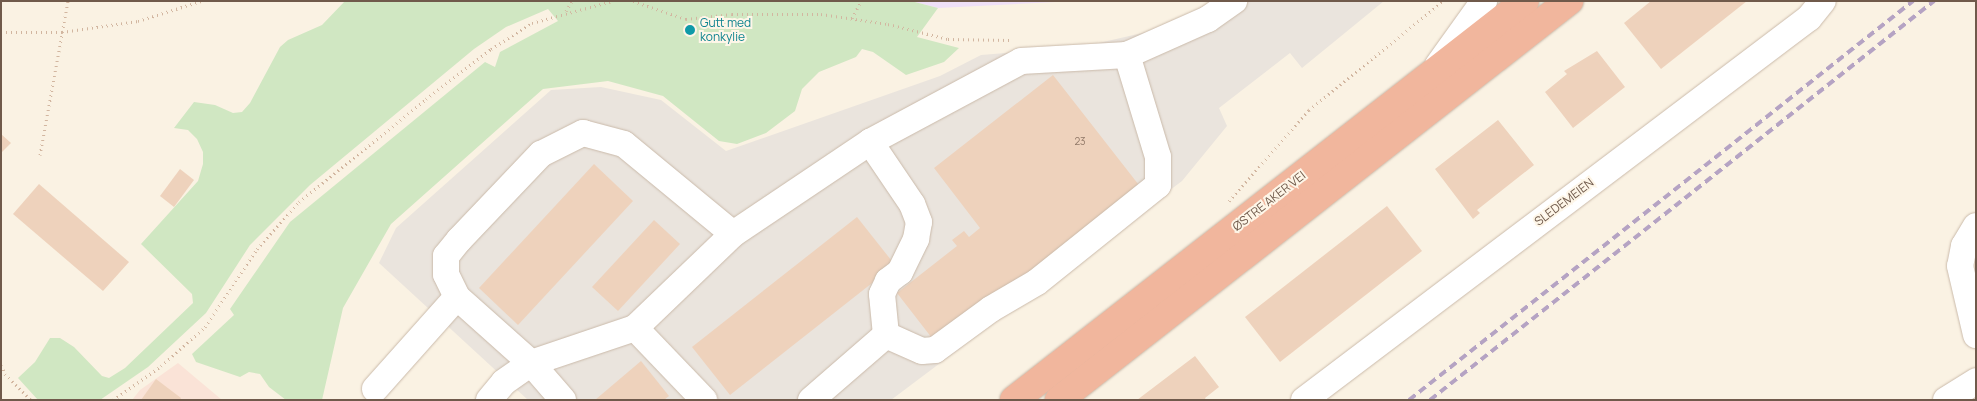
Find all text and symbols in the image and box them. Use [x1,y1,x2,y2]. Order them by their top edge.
place label: Gutt med konkylie [700,16,751,44]
marker: Gutt med konkylie [684,24,696,36]
house number: 23 [1074,136,1086,148]
street label: ØSTRE AKER VEI [1230,168,1308,234]
street label: SLEDEMEIEN [1532,175,1596,229]

